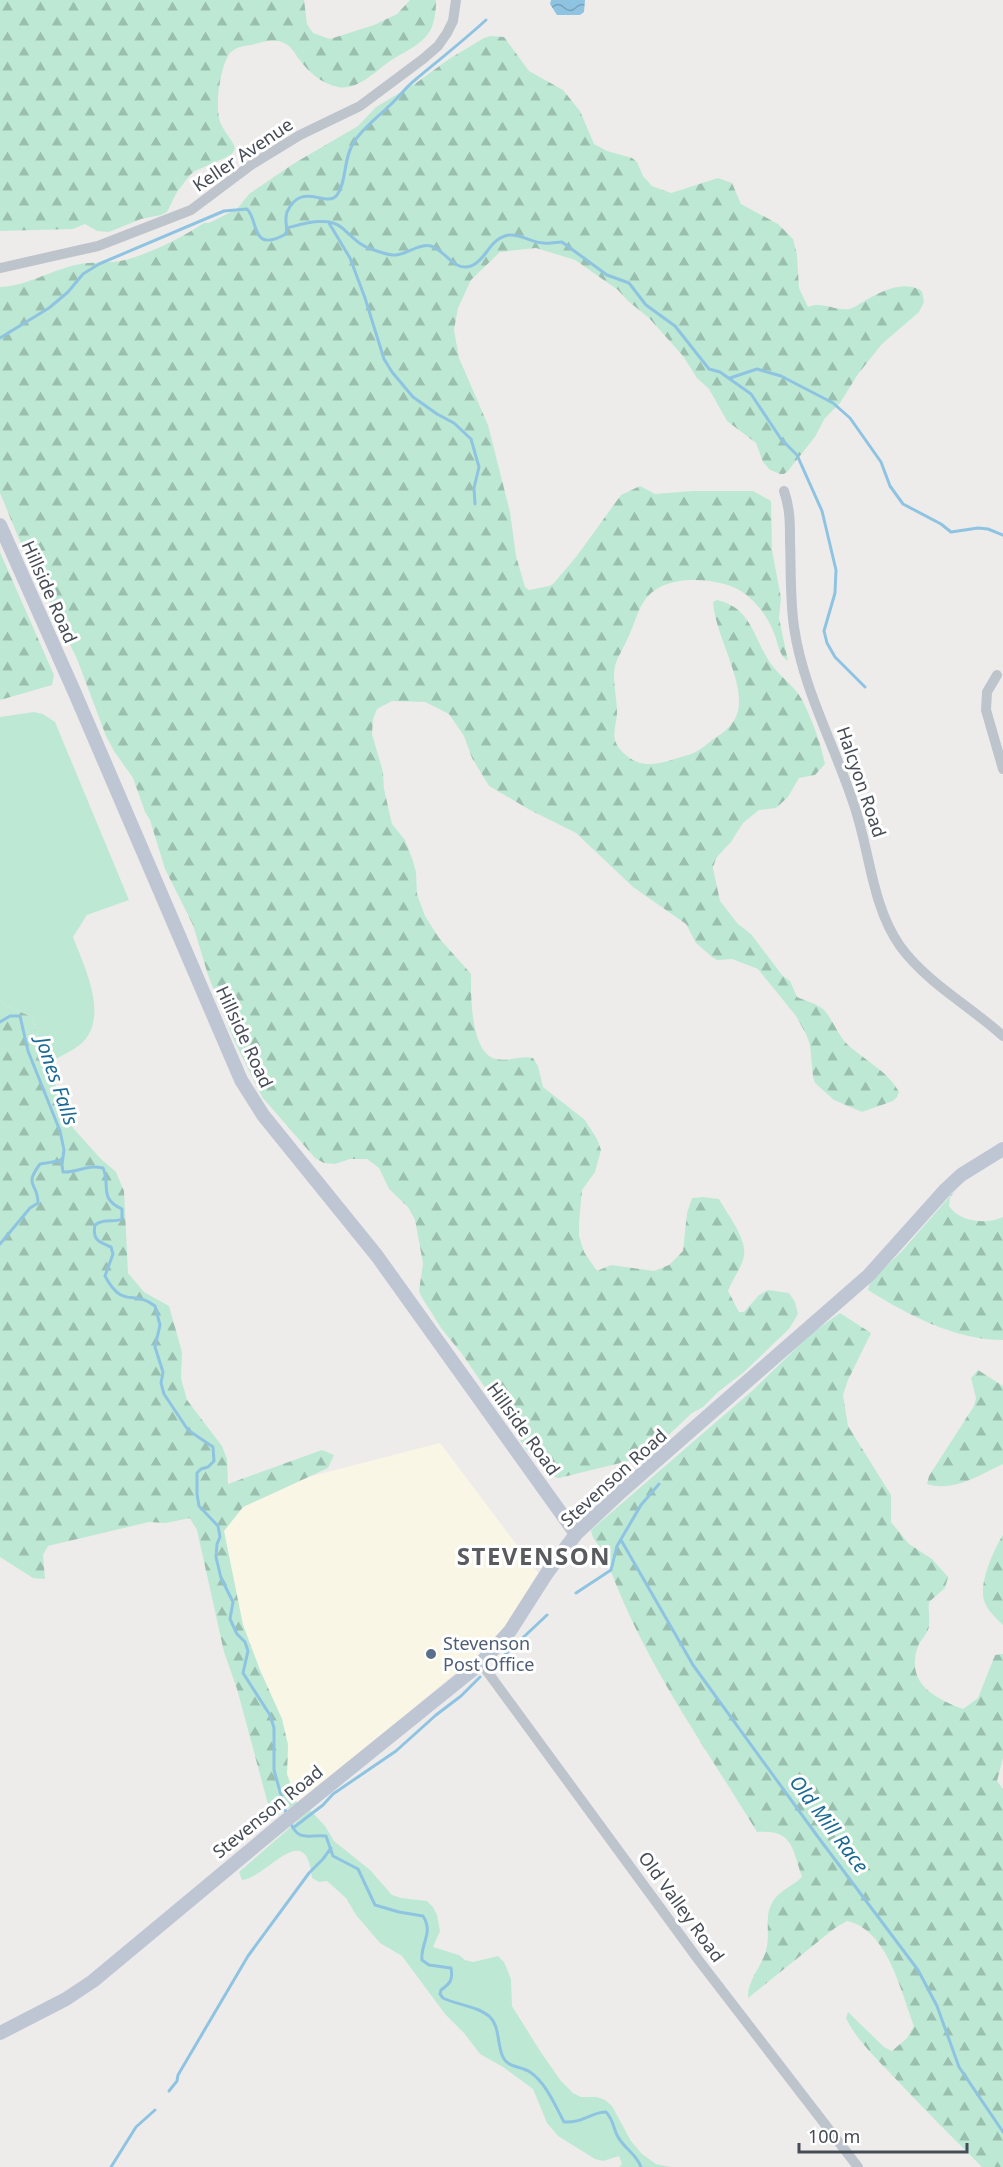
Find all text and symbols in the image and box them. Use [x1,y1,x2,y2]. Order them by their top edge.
street label: Keller Avenue [188,112,297,197]
street label: Hillside Road [17,537,83,647]
street label: Halcyon Road [832,723,892,840]
street label: Hillside Road [211,982,279,1091]
water label: Jones Falls [28,1029,85,1129]
street label: Hillside Road [482,1377,566,1480]
street label: Stevenson Road [555,1423,672,1531]
district label: STEVENSON [457,1539,611,1572]
place label: Stevenson Post Office [443,1631,534,1676]
marker: Stevenson Post Office [424,1647,438,1661]
street label: Stevenson Road [207,1759,327,1863]
water label: Old Mill Race [784,1769,875,1878]
street label: Old Valley Road [634,1846,730,1967]
scale bar [799,2116,967,2154]
text: 100 m [808,2124,860,2148]

